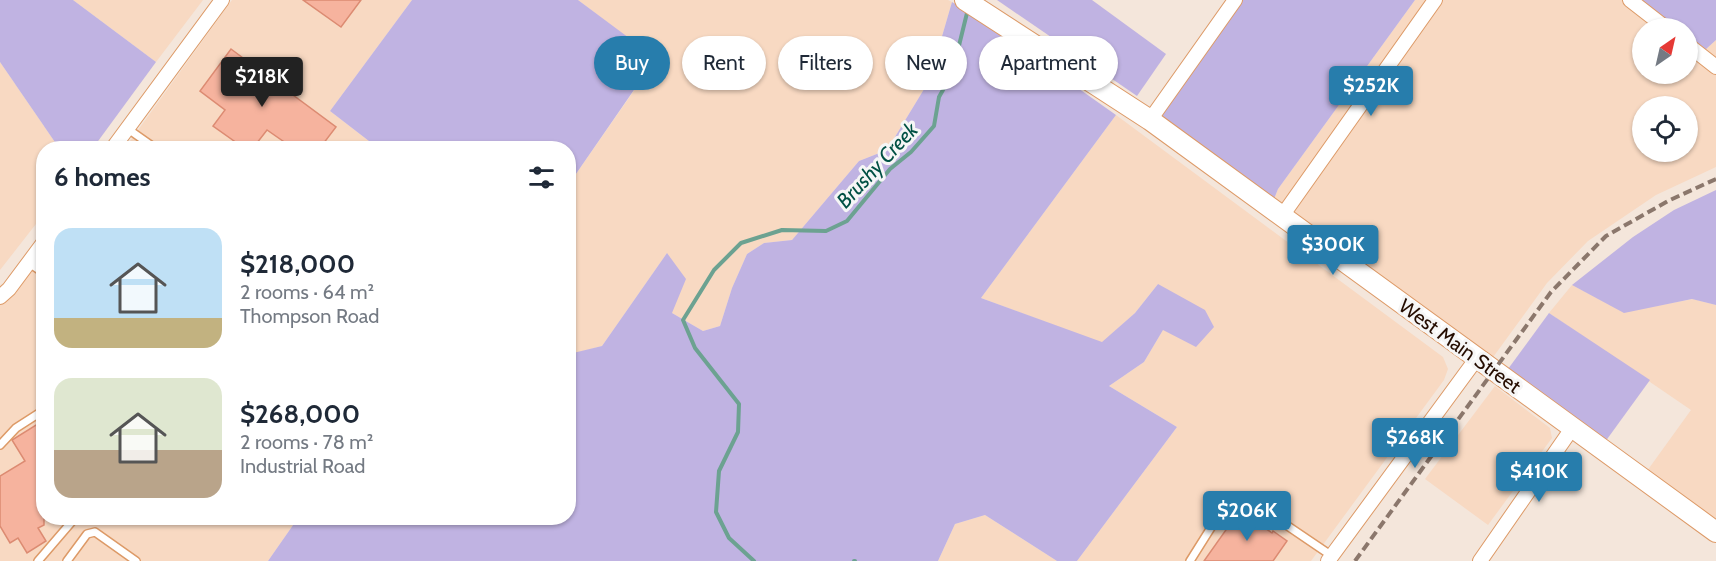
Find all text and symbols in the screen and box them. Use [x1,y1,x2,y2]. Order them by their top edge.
north arrow [1632,18,1698,84]
map controls [1632,18,1698,162]
chip: Buy [594,36,670,90]
chip: Rent [682,36,766,90]
chip: Filters [778,36,873,90]
chip: New [885,36,967,90]
chip: Apartment [979,36,1118,90]
pin: $218K [220,57,304,108]
text: $218K [235,64,289,88]
pin: $252K [1329,66,1413,117]
text: $252K [1343,73,1399,97]
button: locate [1632,96,1698,162]
water label: Brushy Creek [831,116,923,213]
text: 6 homes [54,161,151,193]
icon: filters [525,161,558,194]
pin: $300K [1291,225,1375,276]
text: $300K [1301,232,1365,256]
text: $218,000 [240,248,355,280]
icon: home [102,252,174,324]
text: 2 rooms · 64 m² [240,280,374,304]
street label: West Main Street [1394,294,1526,398]
text: Thompson Road [240,304,379,328]
text: $268,000 [240,398,360,430]
icon: home [102,402,174,474]
pin: $268K [1373,418,1457,469]
text: $268K [1386,425,1444,449]
text: 2 rooms · 78 m² [240,430,373,454]
pin: $410K [1497,452,1581,503]
text: Industrial Road [240,454,365,478]
text: $410K [1510,459,1568,483]
pin: $206K [1205,491,1289,542]
text: $206K [1217,498,1277,522]

